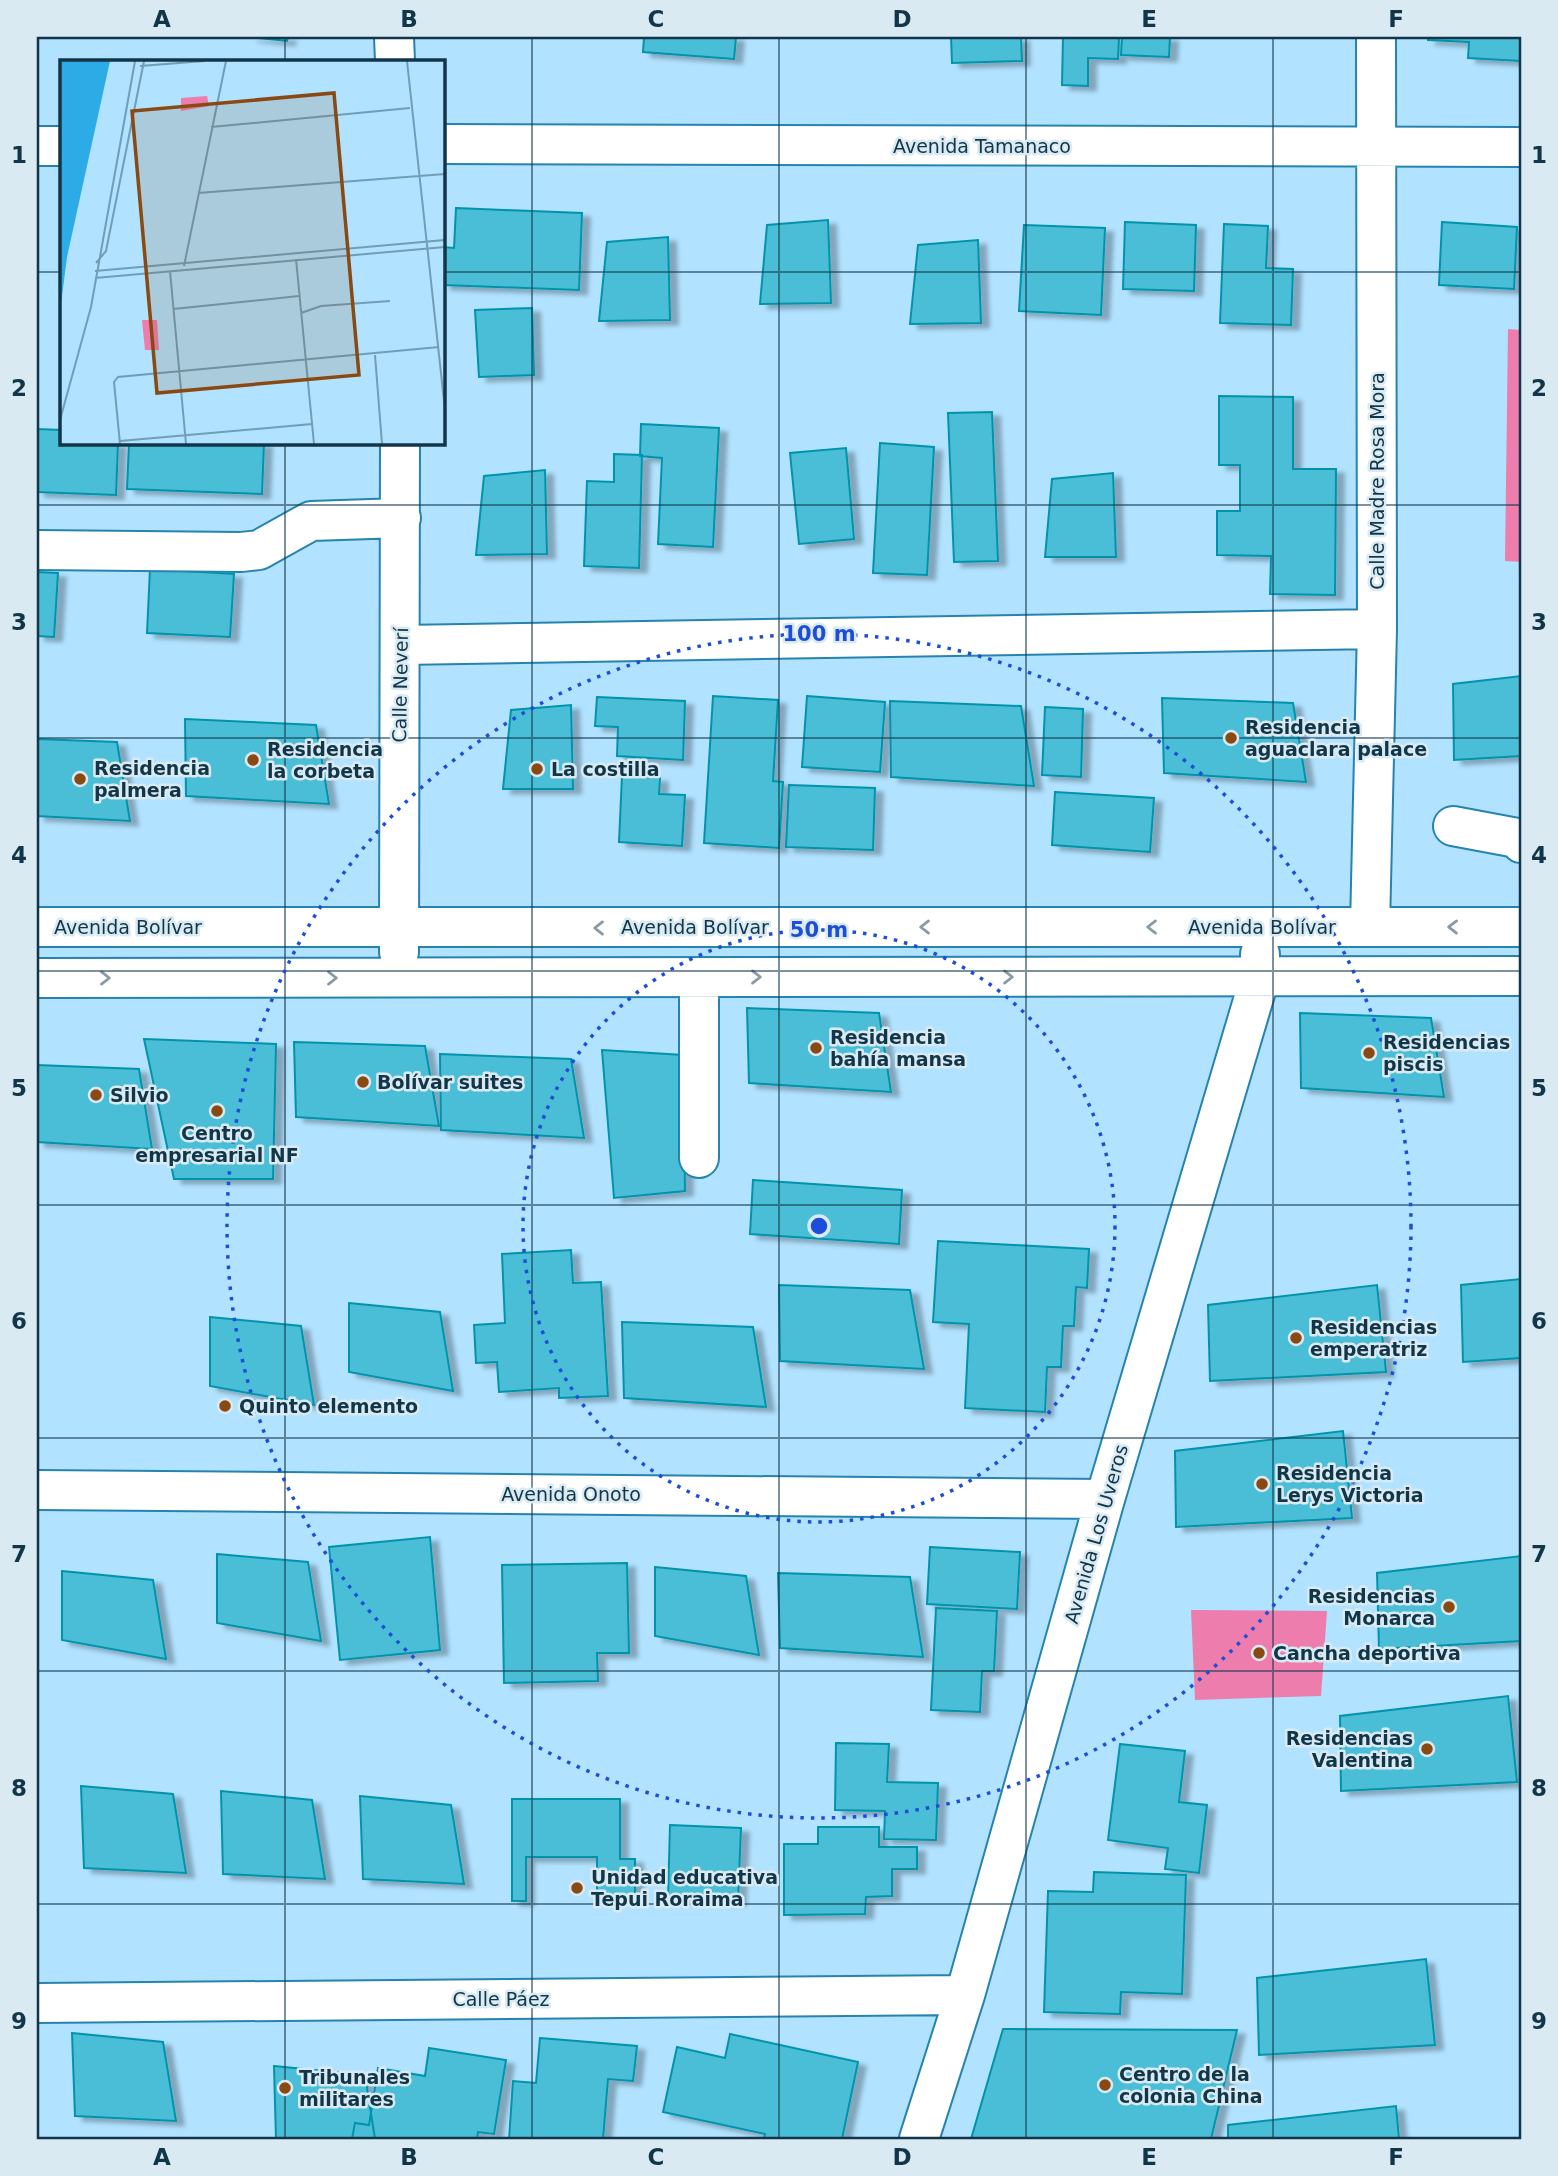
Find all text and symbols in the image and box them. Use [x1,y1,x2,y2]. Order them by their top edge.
text: A [153,6,171,32]
text: B [400,6,418,32]
text: C [648,6,664,32]
text: D [892,6,912,32]
text: E [1141,6,1157,32]
text: F [1388,6,1404,32]
inset map [60,60,444,444]
street label: Avenida Tamanaco [893,135,1071,157]
text: 1 [11,142,27,168]
text: 1 [1531,142,1547,168]
street label: Calle Madre Rosa Mora [1366,372,1388,590]
text: 2 [11,375,27,401]
text: 2 [1531,375,1547,401]
text: 3 [11,609,27,635]
text: 3 [1531,609,1547,635]
text: 100 m [782,622,856,646]
street label: Calle Neverí [388,627,412,743]
place label: Residencia aguaclara palace [1245,716,1427,760]
marker: Residencia aguaclara palace [1223,730,1239,746]
place label: Residencia la corbeta [267,738,383,782]
marker: Residencia la corbeta [245,752,261,768]
place label: Residencia palmera [94,757,210,801]
place label: La costilla [551,758,660,780]
marker: La costilla [529,761,545,777]
marker: Residencia palmera [72,771,88,787]
text: 4 [11,842,27,868]
text: 4 [1531,842,1547,868]
street label: Avenida Bolívar [54,916,202,938]
street label: Avenida Bolívar [621,916,769,938]
street label: Avenida Bolívar [1188,916,1336,938]
text: 50 m [790,918,848,942]
one-way arrow [919,919,929,935]
one-way arrow [1146,919,1157,935]
one-way arrow [1447,919,1458,935]
one-way arrow [593,920,604,936]
one-way arrow [751,969,762,985]
one-way arrow [1003,969,1014,985]
one-way arrow [100,970,111,986]
one-way arrow [328,970,338,986]
place label: Residencia bahía mansa [830,1026,966,1070]
place label: Residencias piscis [1383,1031,1510,1075]
marker: Residencia bahía mansa [808,1040,824,1056]
marker: Residencias piscis [1361,1045,1377,1061]
place label: Bolívar suites [377,1071,523,1093]
marker: Bolívar suites [355,1074,371,1090]
text: 5 [11,1075,27,1101]
text: 5 [1531,1075,1547,1101]
place label: Silvio [110,1084,169,1106]
marker: Silvio [88,1087,104,1103]
marker: Centro empresarial NF [209,1103,225,1119]
place label: Centro empresarial NF [135,1122,299,1166]
centre of rings [807,1214,831,1238]
text: 6 [11,1308,27,1334]
text: 6 [1531,1308,1547,1334]
place label: Residencias emperatriz [1310,1316,1437,1360]
marker: Residencias emperatriz [1288,1330,1304,1346]
place label: Quinto elemento [239,1395,418,1417]
marker: Quinto elemento [217,1398,233,1414]
street label: Avenida Los Uveros [1060,1442,1132,1626]
place label: Residencia Lerys Victoria [1276,1462,1424,1506]
marker: Residencia Lerys Victoria [1254,1476,1270,1492]
street label: Avenida Onoto [501,1483,641,1505]
text: 7 [11,1541,27,1567]
text: 7 [1531,1541,1547,1567]
place label: Residencias Monarca [1308,1585,1435,1629]
marker: Residencias Monarca [1441,1599,1457,1615]
place label: Cancha deportiva [1273,1642,1461,1664]
marker: Cancha deportiva [1251,1645,1267,1661]
place label: Residencias Valentina [1286,1727,1413,1771]
marker: Residencias Valentina [1419,1741,1435,1757]
text: 8 [11,1775,27,1801]
text: 8 [1531,1775,1547,1801]
place label: Unidad educativa Tepui Roraima [591,1866,778,1910]
marker: Unidad educativa Tepui Roraima [569,1880,585,1896]
street label: Calle Páez [452,1988,550,2010]
text: 9 [11,2008,27,2034]
text: 9 [1531,2008,1547,2034]
place label: Centro de la colonia China [1119,2063,1263,2107]
place label: Tribunales militares [299,2066,410,2110]
marker: Centro de la colonia China [1097,2077,1113,2093]
marker: Tribunales militares [277,2080,293,2096]
text: A [153,2144,171,2170]
text: B [400,2144,418,2170]
text: C [648,2144,664,2170]
text: D [892,2144,912,2170]
text: E [1141,2144,1157,2170]
text: F [1388,2144,1404,2170]

